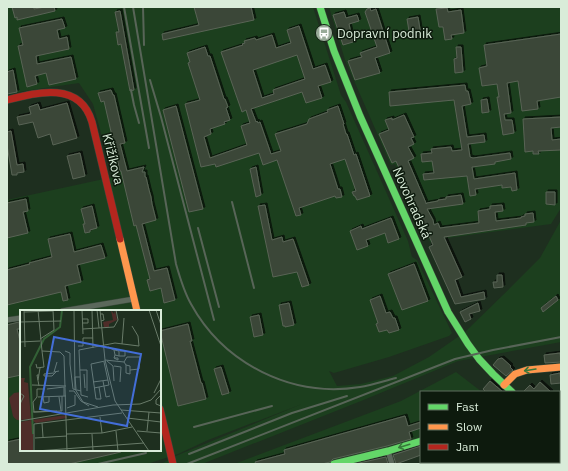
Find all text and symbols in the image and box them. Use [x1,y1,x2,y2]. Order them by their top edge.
bus stop icon: Dopravní podnik [314,23,334,43]
place label: Dopravní podnik [337,25,432,42]
street label: Křižíkova [98,131,128,187]
street label: Novohradská [389,165,435,241]
inset map [20,310,161,451]
one-way arrow [524,366,537,374]
legend [420,391,560,463]
text: Fast [456,399,479,414]
text: Slow [456,419,482,434]
text: Jam [456,439,479,454]
one-way arrow [398,443,411,450]

